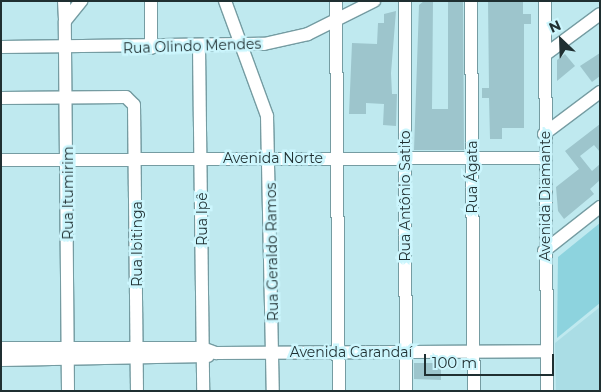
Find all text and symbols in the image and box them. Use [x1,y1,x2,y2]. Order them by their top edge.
north arrow [536,15,586,65]
text: N [546,16,564,37]
street label: Rua Olindo Mendes [123,35,261,57]
street label: Rua Antônio Satito [397,130,413,262]
street label: Avenida Diamante [537,131,553,261]
street label: Rua Ágata [464,141,480,213]
street label: Rua Itumirim [60,146,76,240]
street label: Avenida Norte [223,150,323,166]
street label: Rua Geraldo Ramos [262,183,282,321]
street label: Rua Ipê [194,192,210,246]
street label: Rua Ibitinga [129,201,145,287]
street label: Avenida Carandaí [290,344,412,360]
scale bar [426,344,556,376]
text: 100 m [432,353,477,372]

